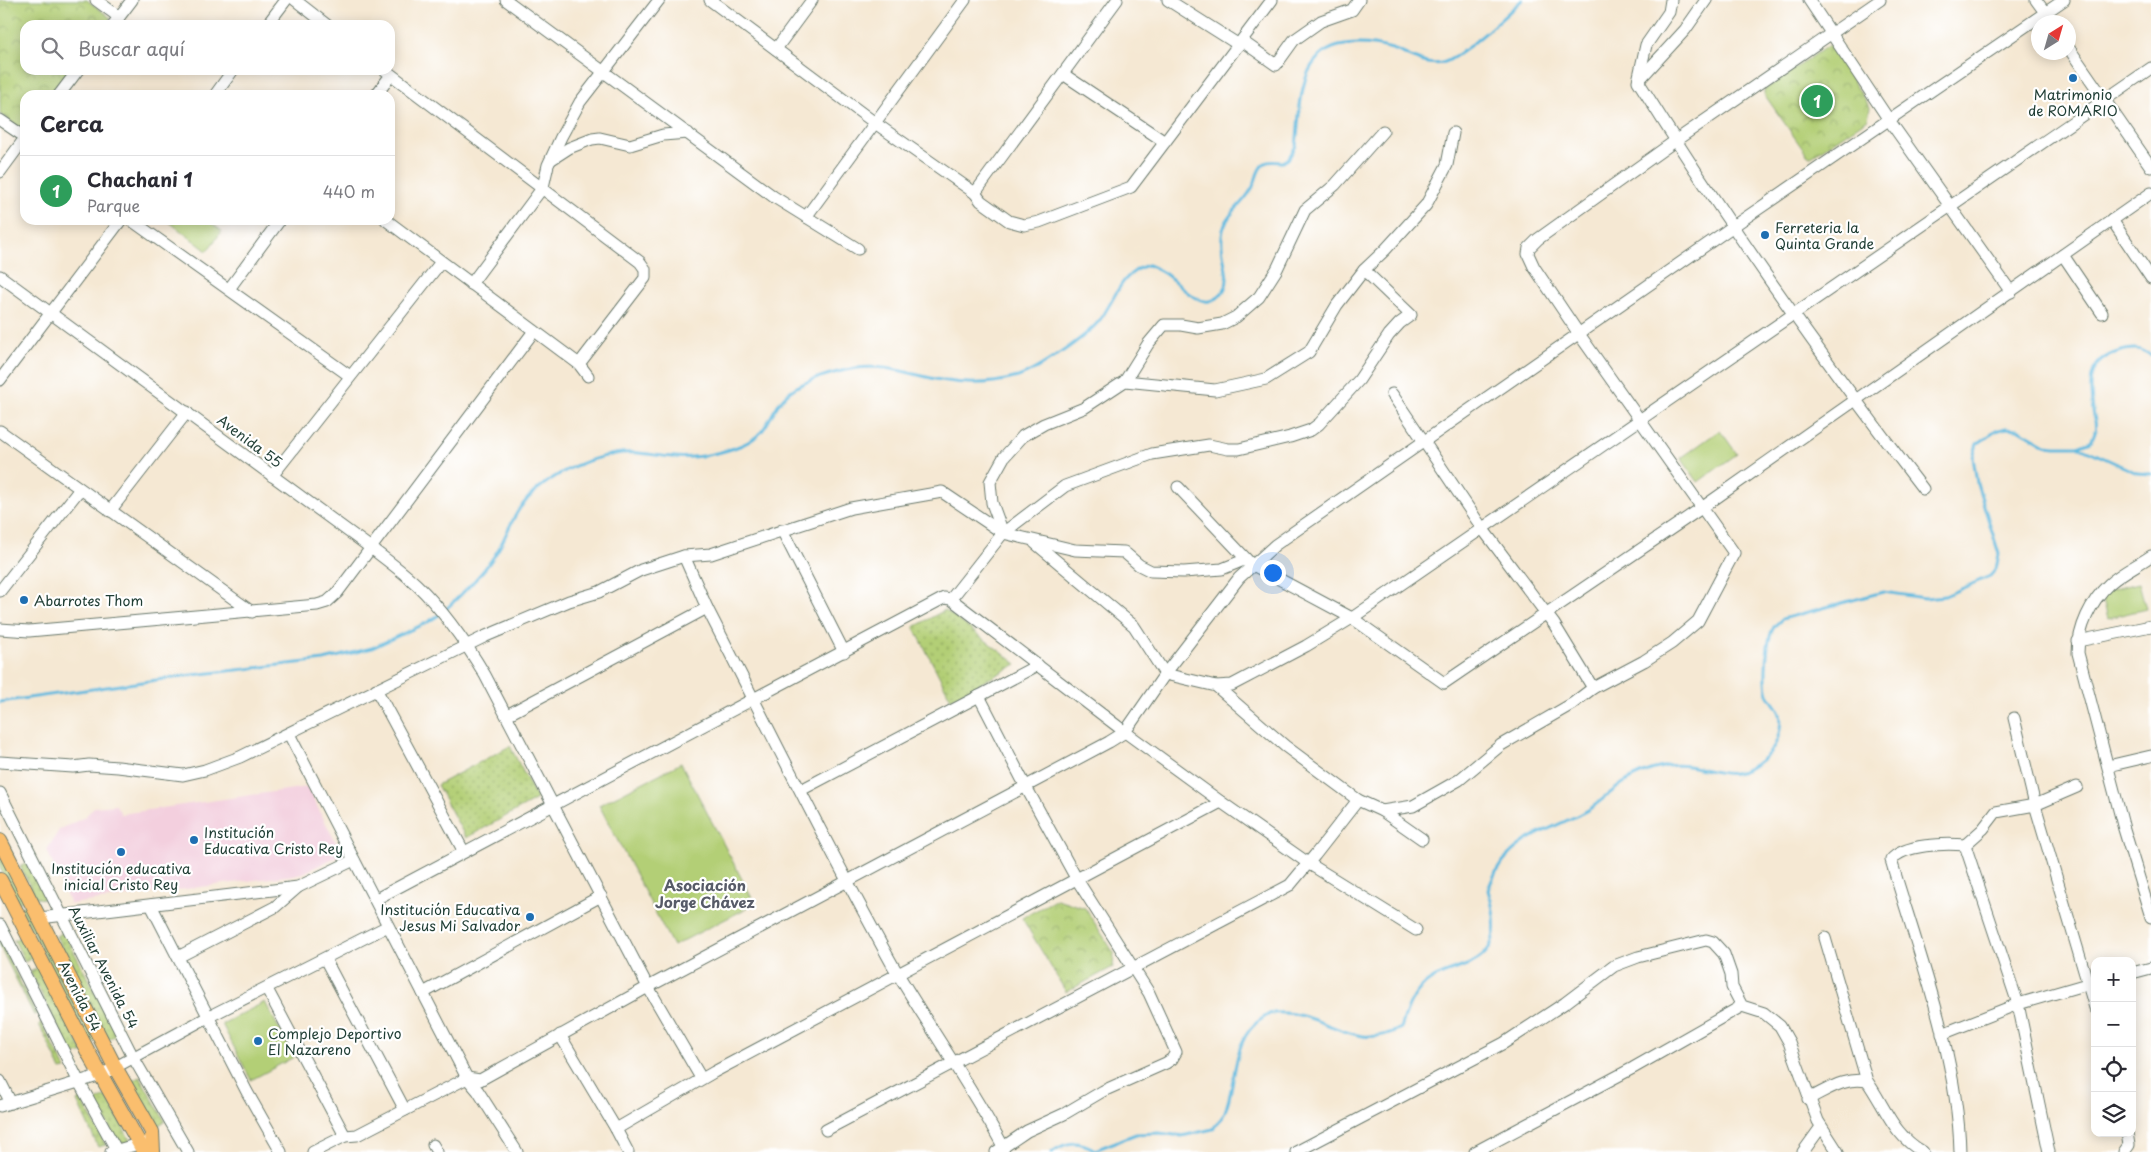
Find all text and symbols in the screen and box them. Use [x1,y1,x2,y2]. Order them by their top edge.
north arrow [2031,15,2076,60]
search box [20,20,395,75]
icon: search [38,34,66,62]
text: Buscar aquí [78,34,185,62]
marker: Matrimonio de ROMARIO [2067,72,2079,84]
pin: 1 [1801,82,1833,120]
place label: Matrimonio de ROMARIO [2028,84,2118,121]
text: Cerca [40,107,104,139]
text: Chachani 1 [87,165,193,193]
text: 1 [52,179,60,203]
text: 440 m [323,179,375,203]
text: Parque [87,193,140,217]
place label: Ferreteria la Quinta Grande [1775,217,1874,254]
marker: Ferreteria la Quinta Grande [1759,229,1771,241]
street label: Avenida 55 [213,410,287,472]
your location [1260,560,1286,586]
place label: Abarrotes Thom [34,590,143,611]
marker: Abarrotes Thom [18,594,30,606]
place label: Institución Educativa Cristo Rey [204,822,343,859]
marker: Institución Educativa Cristo Rey [188,834,200,846]
marker: Institución educativa inicial Cristo Rey [115,846,127,858]
place label: Institución educativa inicial Cristo Rey [51,858,191,895]
district label: Asociación Jorge Chávez [655,873,755,913]
place label: Institución Educativa Jesus Mi Salvador [380,899,521,936]
street label: Auxiliar Avenida 54 [66,903,142,1031]
marker: Institución Educativa Jesus Mi Salvador [524,911,536,923]
map controls [2091,957,2136,1137]
button: + [2091,957,2136,1002]
street label: Avenida 54 [55,958,105,1034]
button: − [2091,1002,2136,1047]
place label: Complejo Deportivo El Nazareno [268,1023,402,1060]
marker: Complejo Deportivo El Nazareno [252,1035,264,1047]
button: locate [2091,1047,2136,1092]
button: layers [2091,1092,2136,1137]

